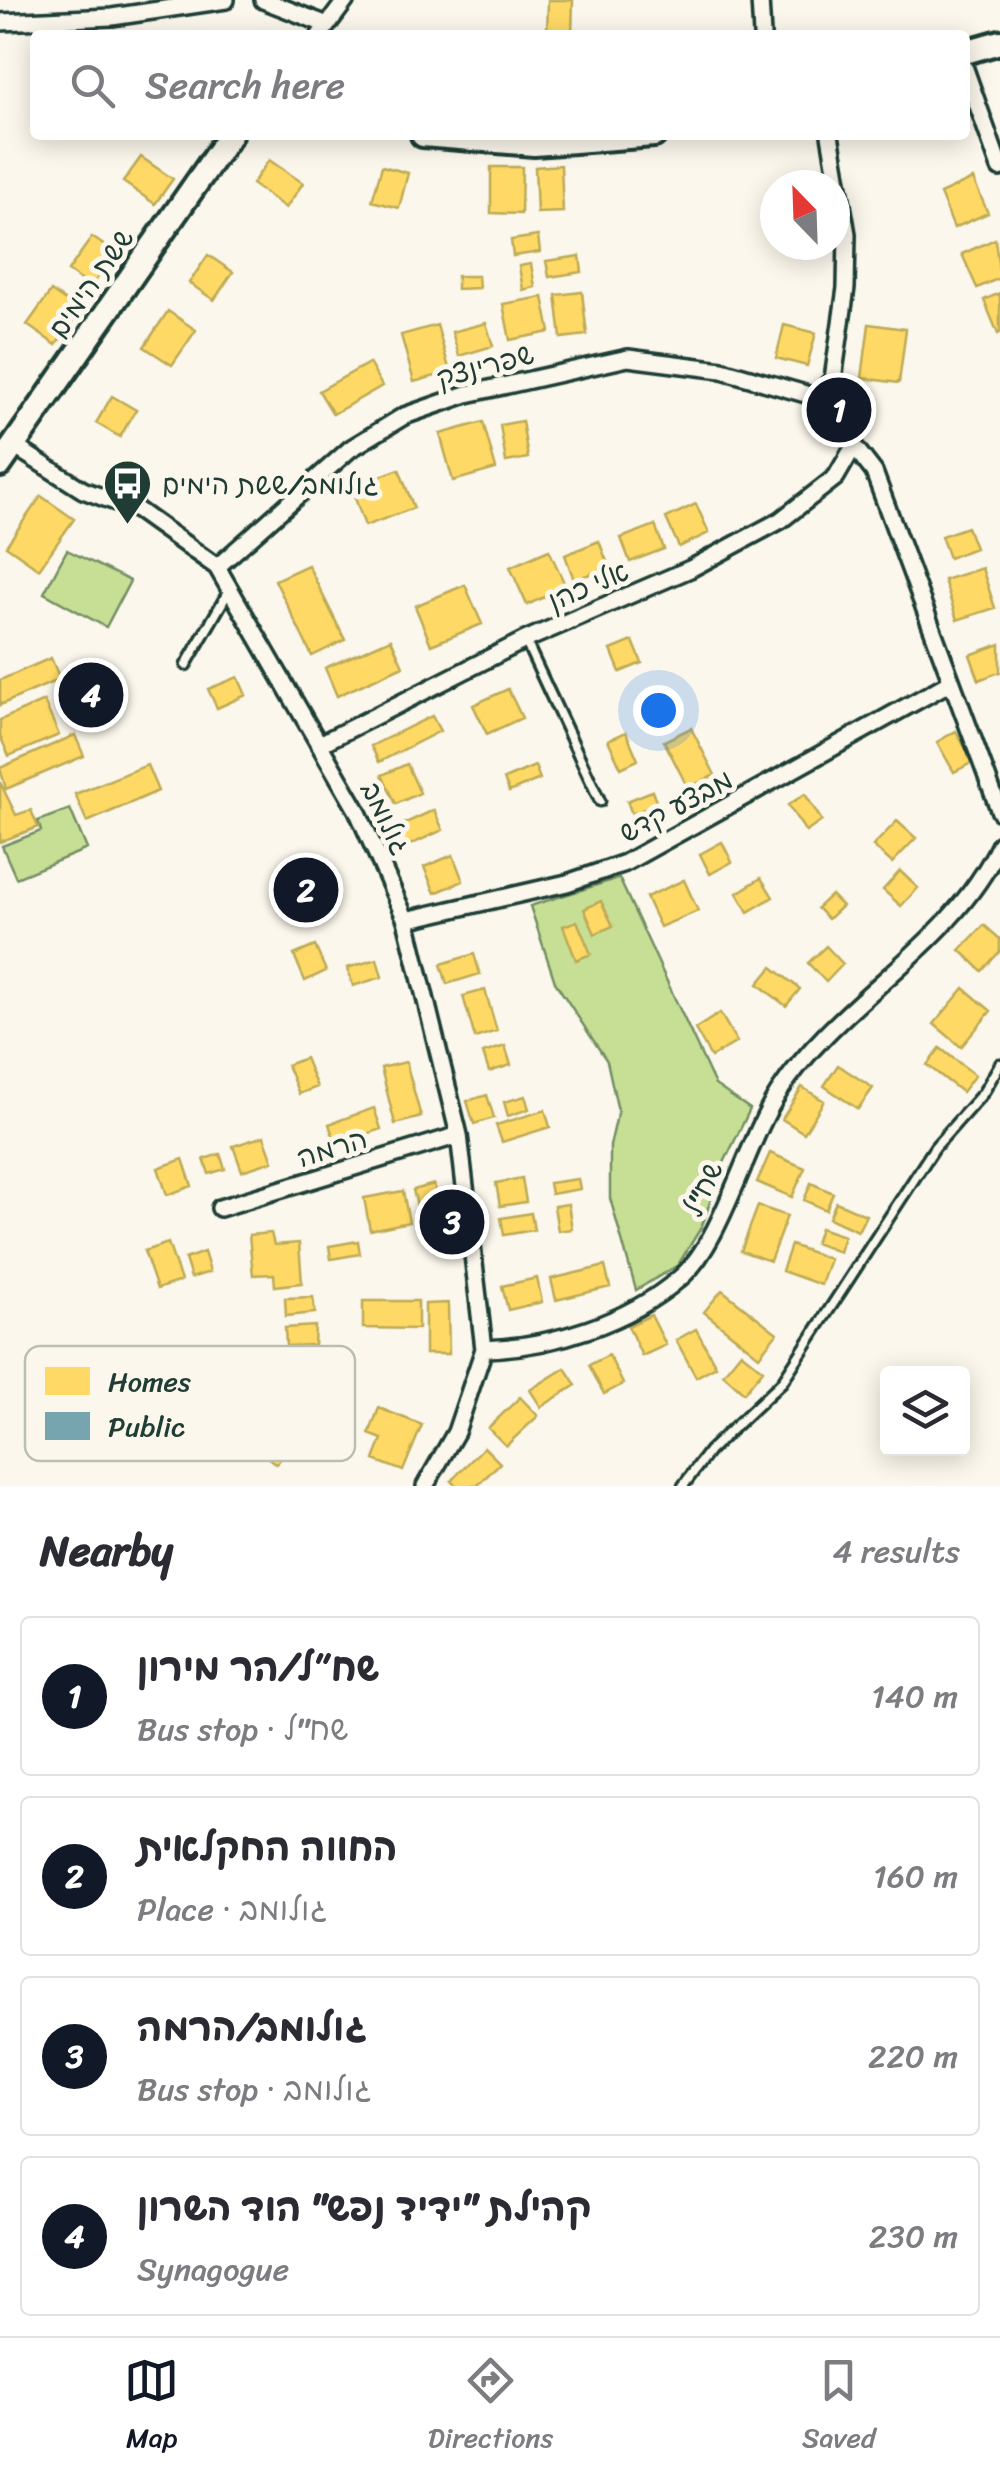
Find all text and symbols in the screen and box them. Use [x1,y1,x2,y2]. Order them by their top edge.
search box [30,30,970,140]
text: Search here [145,52,345,119]
icon: search [65,58,120,113]
north arrow [760,170,850,260]
street label: ששת הימים [35,218,147,348]
street label: שפרינצק [431,329,539,403]
pin: 1 [806,372,872,448]
bus stop icon: גולומב/ששת הימים [101,458,153,526]
place label: גולומב/ששת הימים [162,460,378,509]
street label: אלי כהן [540,547,636,625]
pin: 4 [58,658,124,732]
your location [633,685,684,736]
street label: מבצע קדש [610,755,742,857]
street label: גולומב [347,773,425,863]
pin: 2 [274,852,338,928]
street label: הרמה [291,1114,373,1182]
street label: שח"ל [669,1153,737,1225]
pin: 3 [420,1184,484,1260]
legend [25,1346,355,1461]
text: Homes [108,1357,191,1406]
map controls [880,1366,970,1456]
button: layers [880,1366,970,1456]
text: Public [108,1402,185,1451]
text: Nearby [40,1514,173,1588]
text: 4 results [832,1523,960,1580]
text: שח״ל/הר מירון [137,1634,380,1701]
text: 1 [68,1668,81,1725]
text: 140 m [871,1668,958,1725]
text: Bus stop · שח"ל [137,1701,349,1758]
text: החווה החקלאית [137,1814,397,1881]
text: 2 [65,1848,84,1905]
text: 160 m [873,1848,958,1905]
text: Place · גולומב [137,1881,327,1938]
text: גולומב/הרמה [137,1994,367,2061]
text: 3 [66,2028,83,2085]
text: 220 m [868,2028,958,2085]
text: Bus stop · גולומב [137,2061,371,2118]
text: קהילת "ידיד נפש" הוד השרון [137,2174,592,2241]
text: 4 [64,2208,85,2265]
text: 230 m [869,2208,958,2265]
text: Synagogue [137,2241,289,2298]
tab: Map [124,2353,179,2462]
tab: Directions [428,2353,553,2462]
tab: Saved [802,2353,876,2462]

